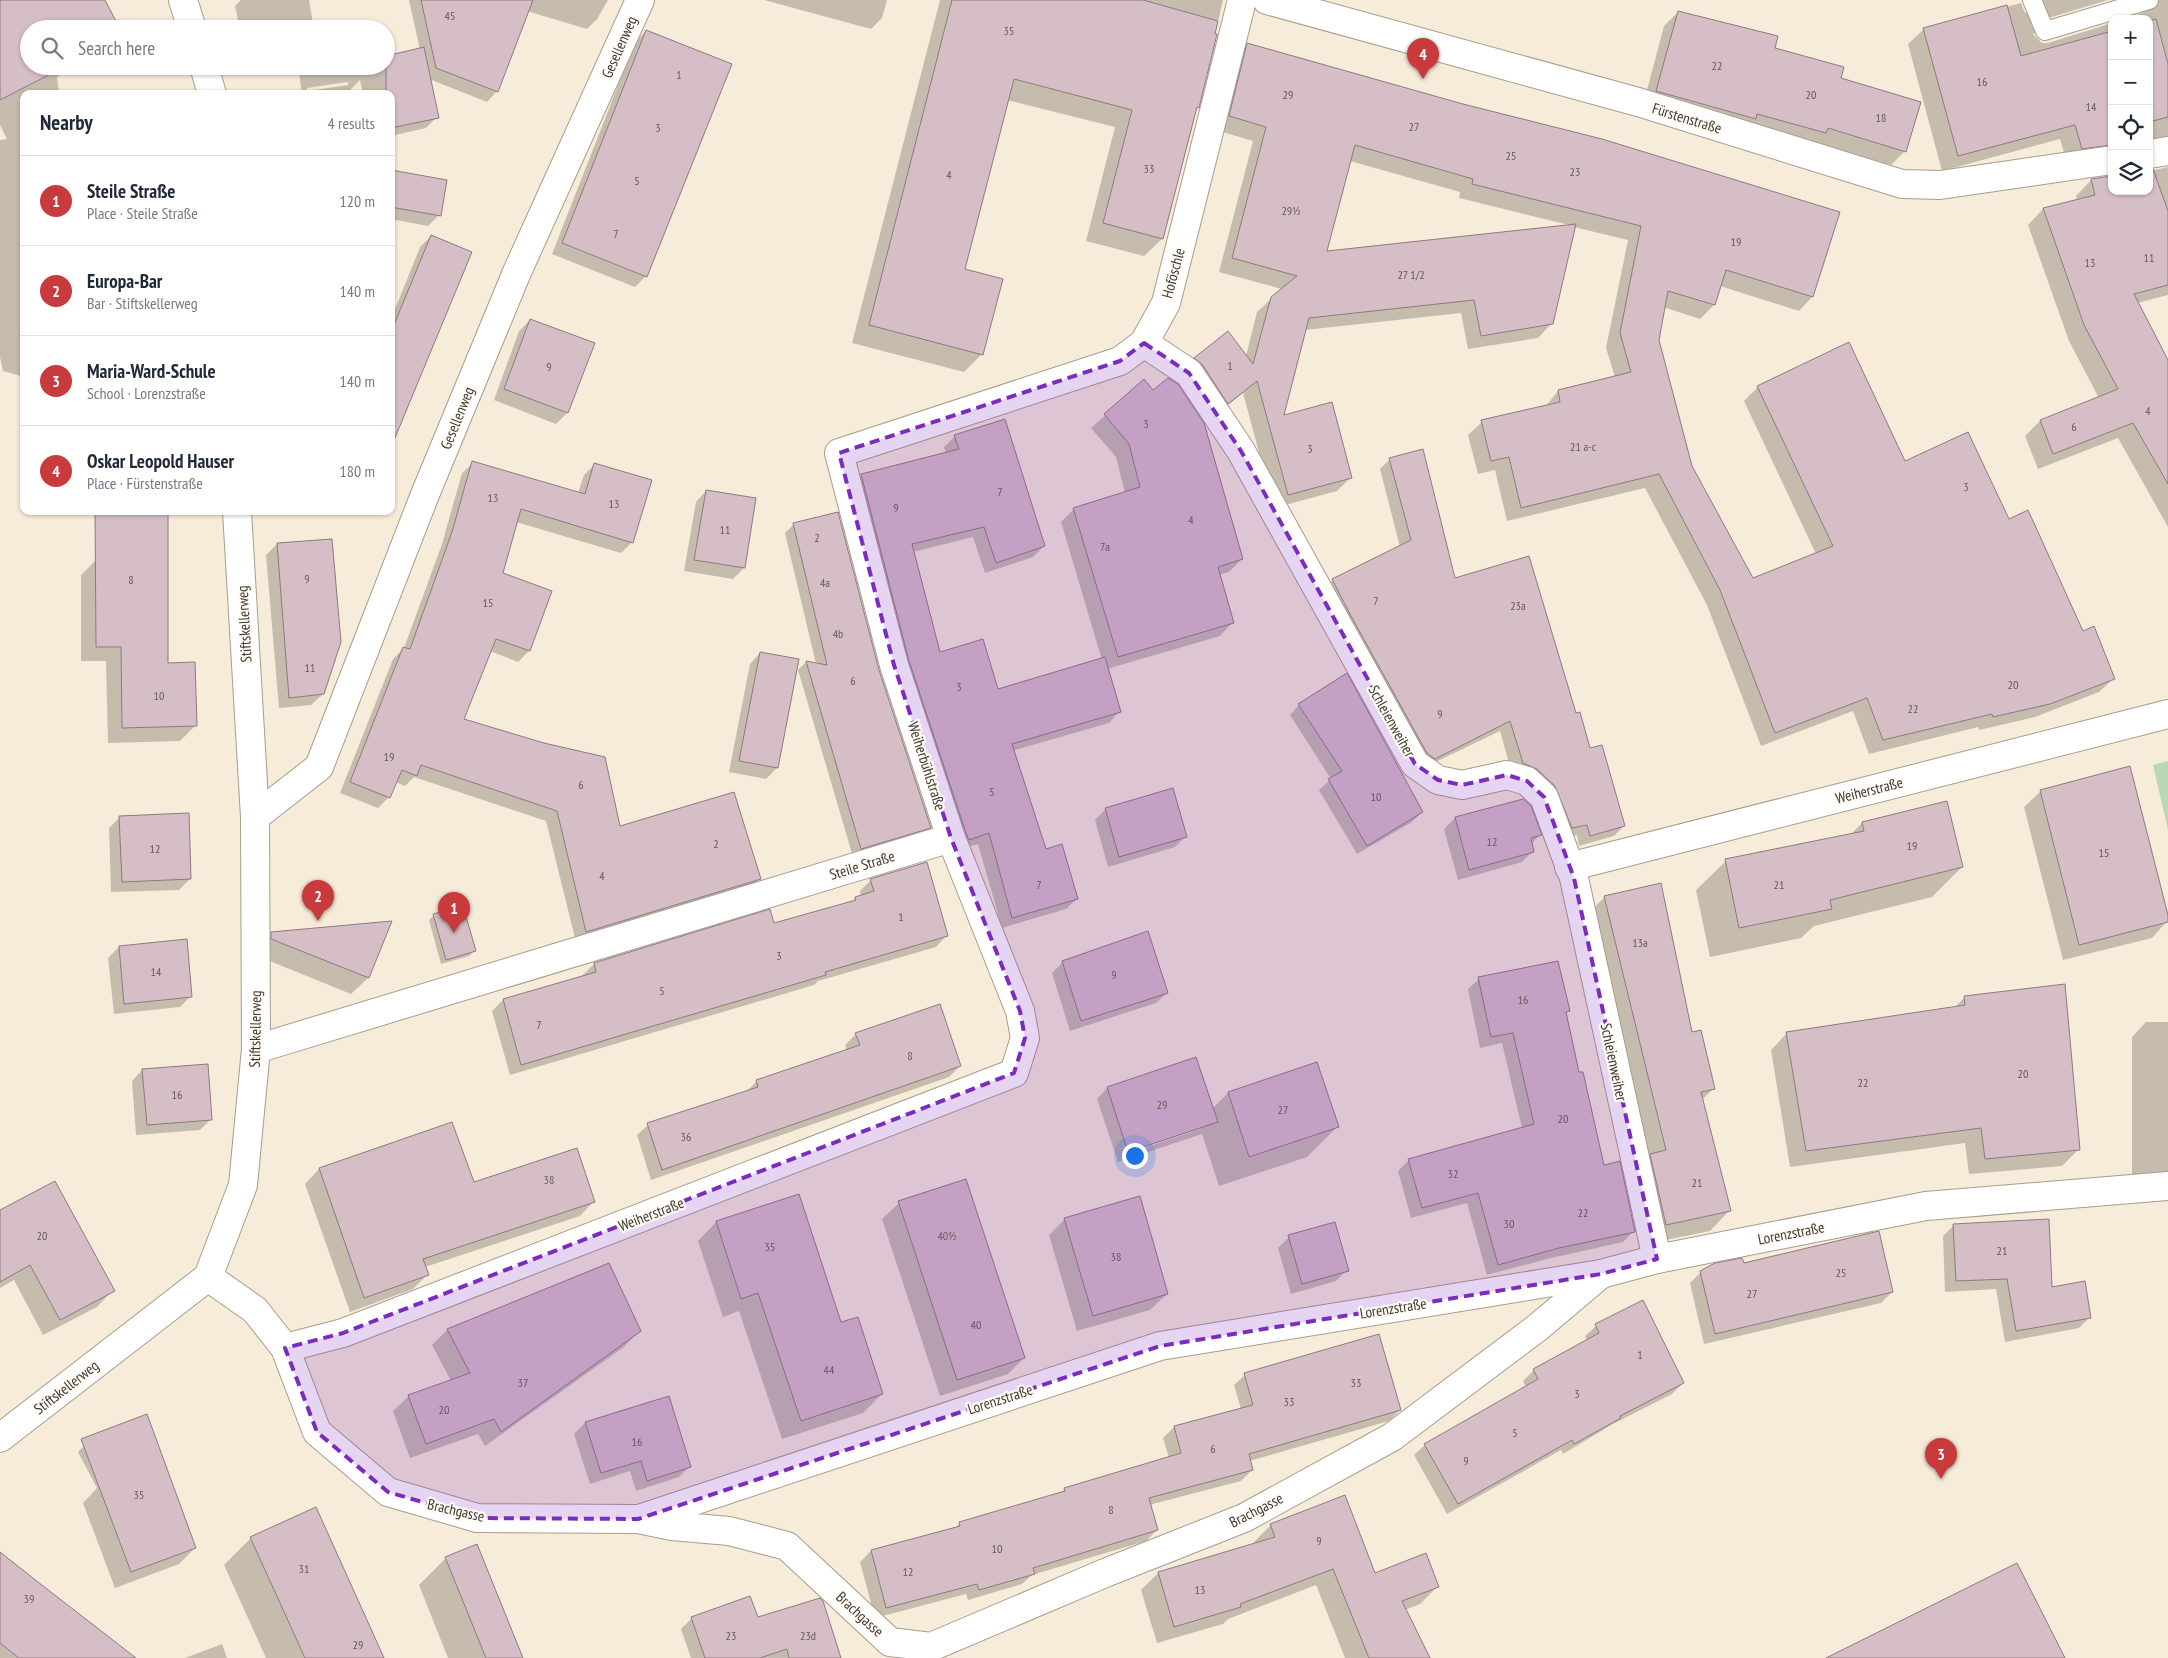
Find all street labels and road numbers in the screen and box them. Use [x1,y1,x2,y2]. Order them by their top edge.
street label: Gesellenweg [597,13,641,81]
street label: Fürstenstraße [1650,98,1724,138]
street label: Hoföschle [1157,246,1189,300]
street label: Gesellenweg [436,384,478,452]
street label: Stiftskellerweg [232,585,256,663]
street label: Schleienweiher [1365,682,1420,761]
street label: Weiherbühlstraße [904,719,950,813]
street label: Weiherstraße [1833,772,1905,808]
street label: Steile Straße [827,846,897,884]
street label: Stiftskellerweg [245,990,265,1068]
street label: Schleienweiher [1596,1021,1632,1104]
street label: Weiherstraße [616,1193,686,1235]
street label: Lorenzstraße [1756,1217,1826,1249]
street label: Lorenzstraße [1358,1293,1428,1323]
street label: Stiftskellerweg [30,1356,102,1418]
street label: Lorenzstraße [965,1380,1035,1418]
street label: Brachgasse [1226,1488,1286,1532]
street label: Brachgasse [426,1494,486,1526]
street label: Brachgasse [832,1587,888,1641]

